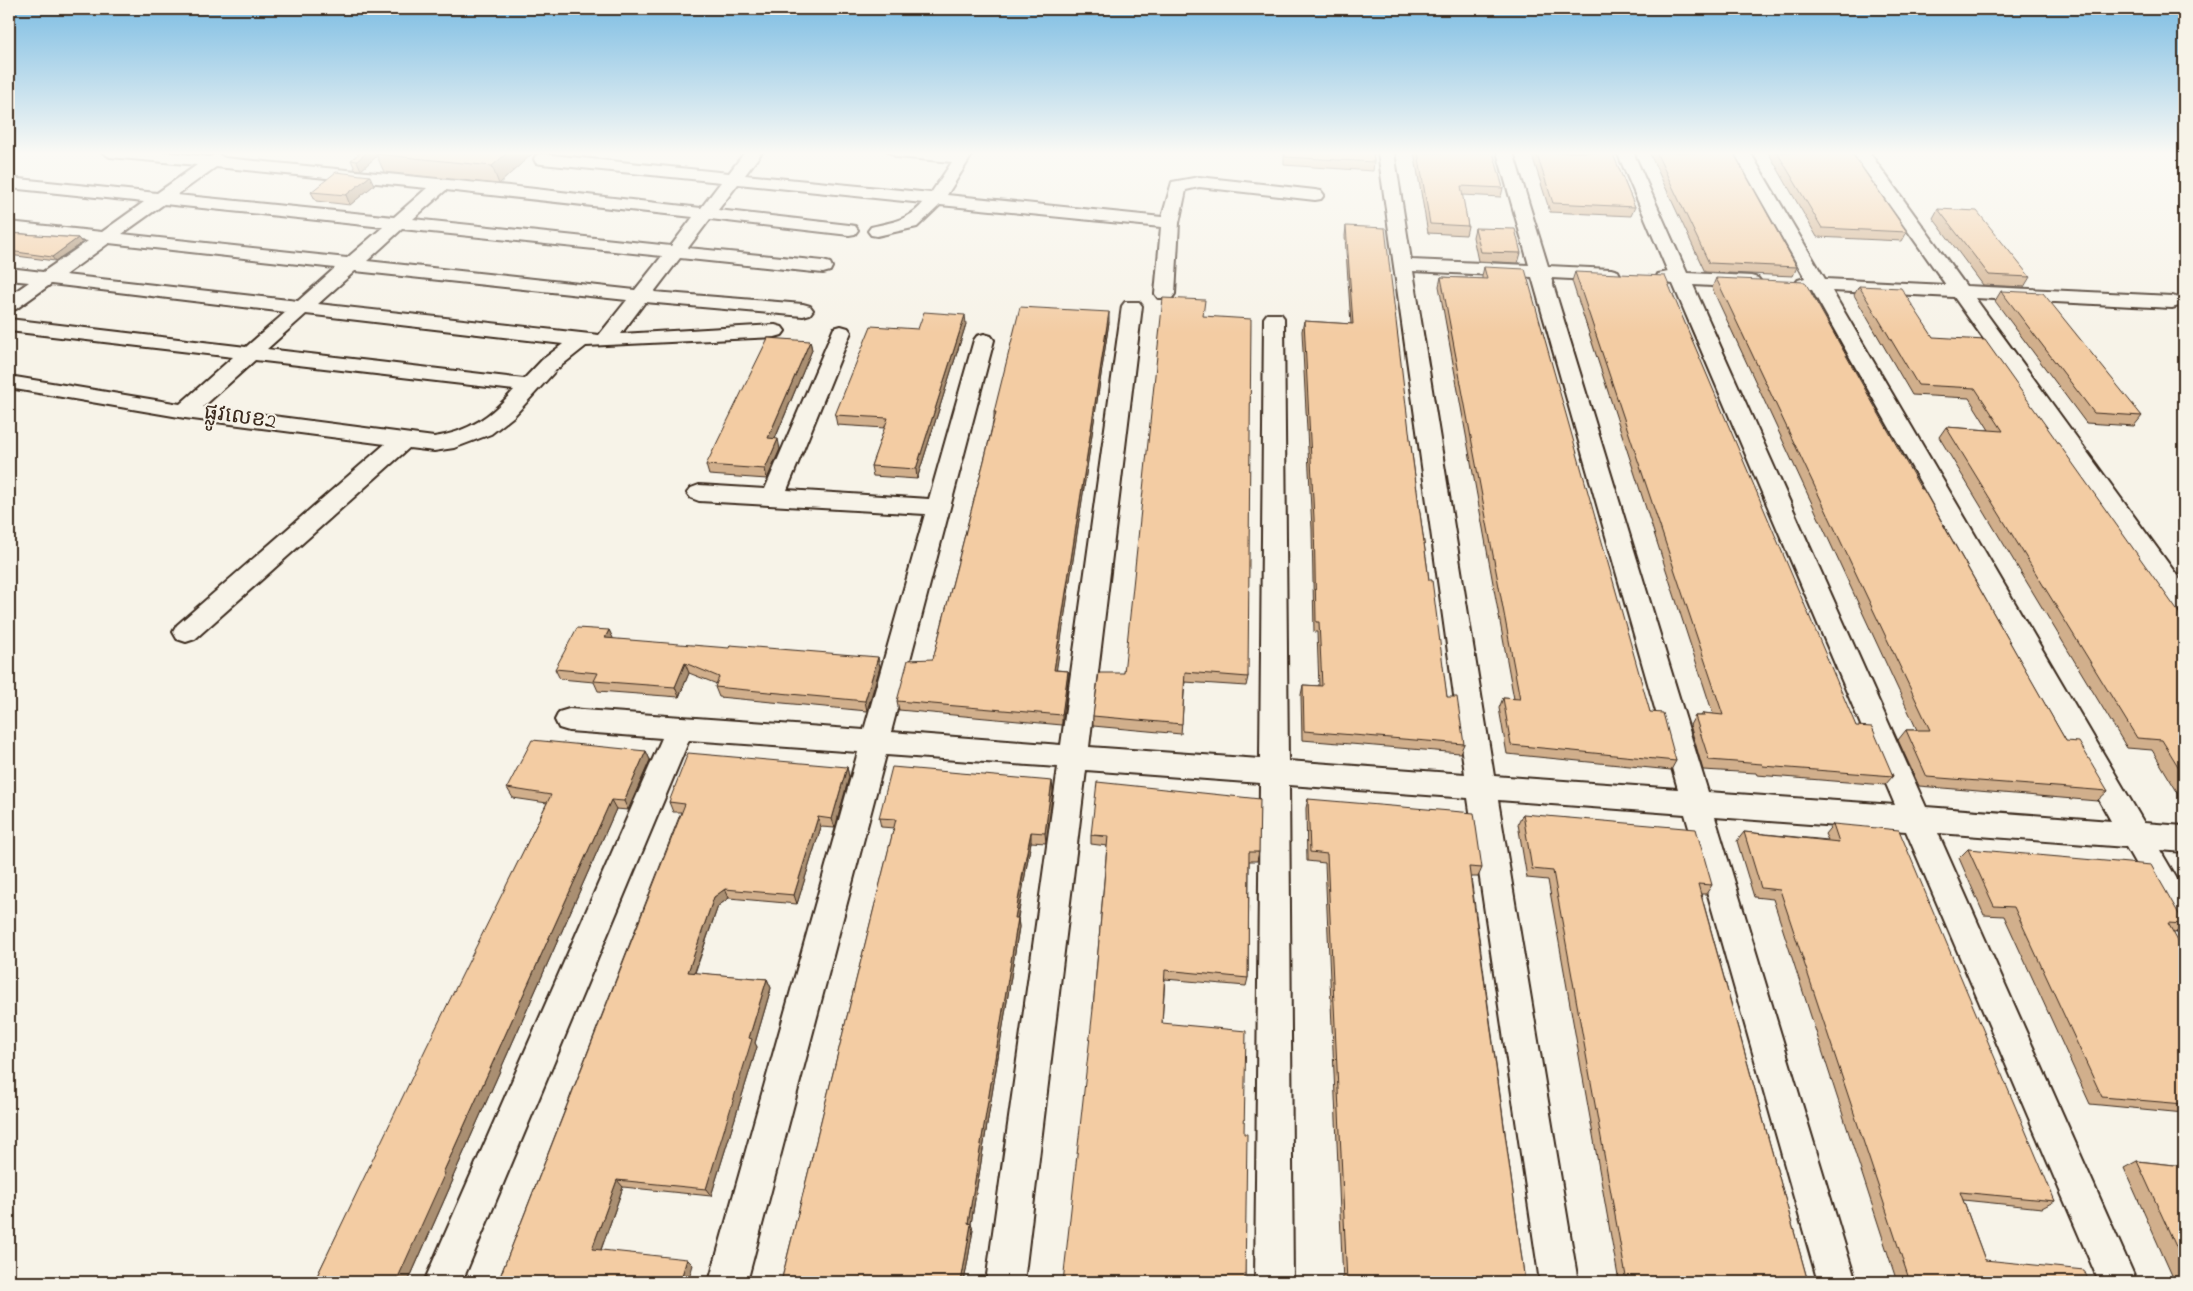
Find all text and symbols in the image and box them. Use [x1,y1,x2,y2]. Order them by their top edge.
street label: ផ្លូវលេខ2 [202,397,278,440]

